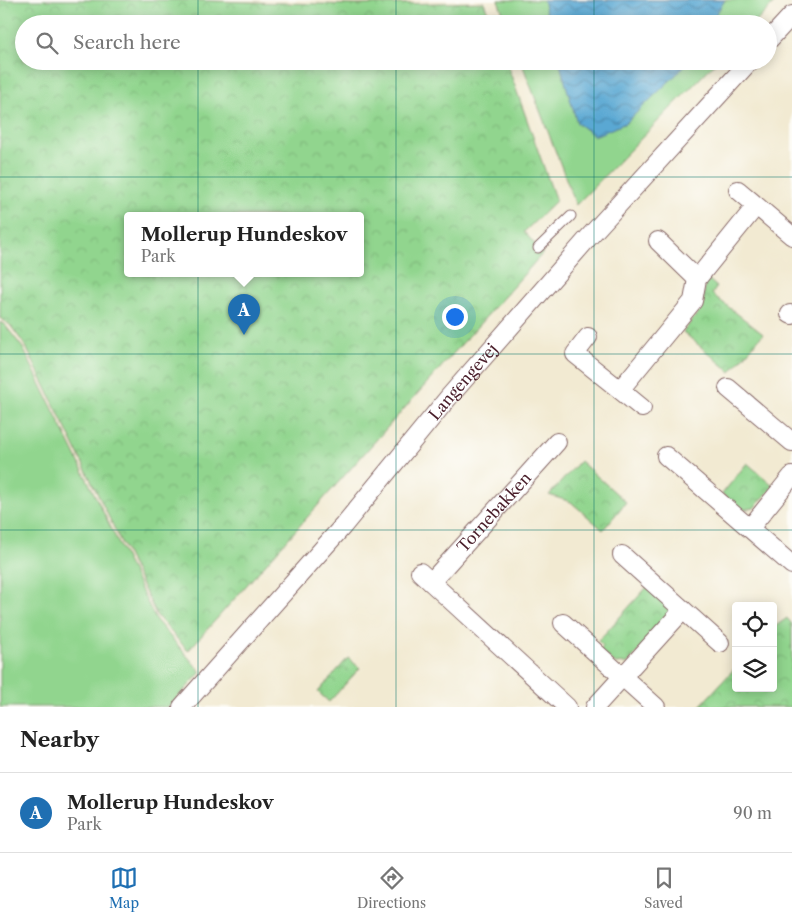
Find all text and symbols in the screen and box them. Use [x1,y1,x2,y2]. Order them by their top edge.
search box [15,15,777,70]
icon: search [33,29,61,57]
text: Search here [73,31,181,54]
popup [124,212,364,277]
text: Mollerup Hundeskov [141,223,347,246]
text: Park [141,246,175,266]
pin: A [228,294,260,335]
your location [442,304,468,330]
street label: Langengevej [424,339,501,424]
street label: Tornebakken [453,468,535,556]
map controls [732,602,777,692]
button: locate [732,602,777,647]
button: layers [732,647,777,692]
text: Nearby [20,727,99,752]
text: Mollerup Hundeskov [67,791,274,814]
text: A [30,803,42,823]
text: 90 m [733,803,772,823]
text: Park [67,814,102,834]
tab: Map [109,864,139,912]
tab: Directions [357,864,426,912]
tab: Saved [644,864,683,912]

